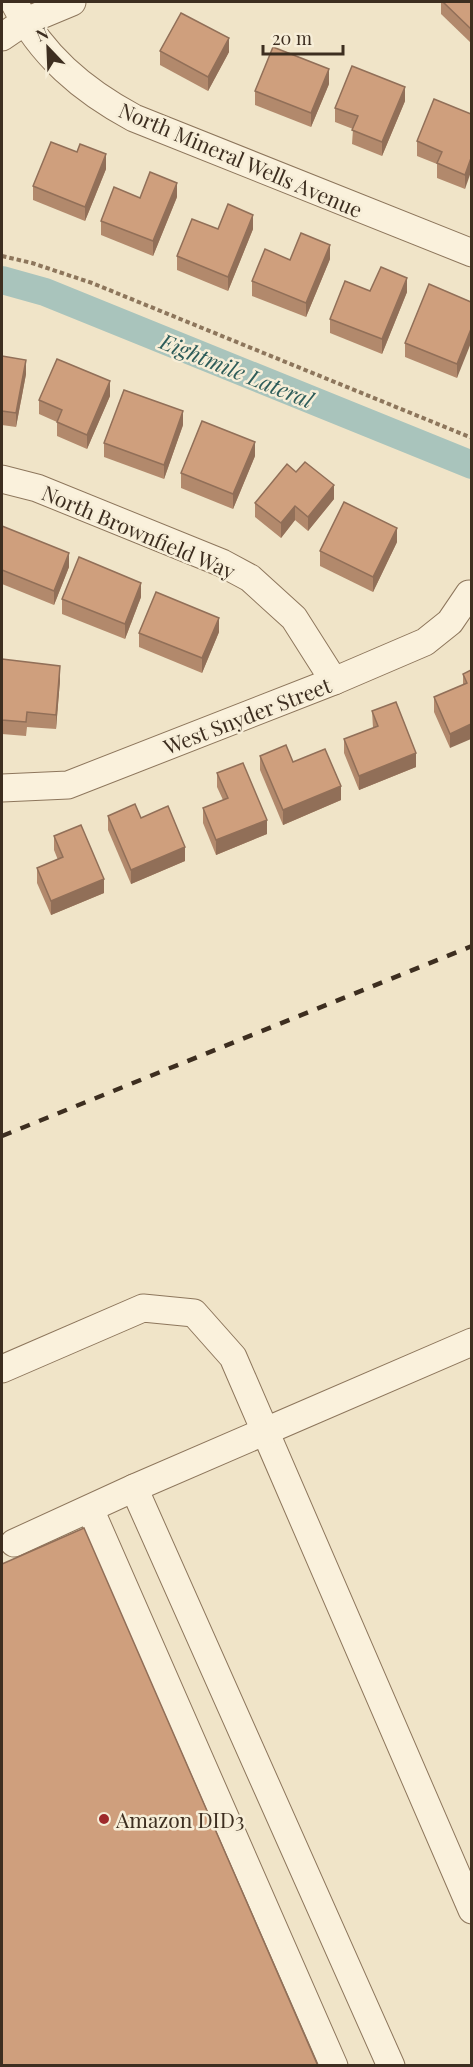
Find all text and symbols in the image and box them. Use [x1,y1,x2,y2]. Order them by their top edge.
north arrow [18,18,78,78]
scale bar [263,18,342,56]
text: N [33,22,52,46]
text: 20 m [272,26,312,50]
street label: North Mineral Wells Avenue [115,95,367,223]
water label: Eightmile Lateral [155,325,319,415]
street label: North Brownfield Way [38,478,240,585]
street label: West Snyder Street [158,670,335,760]
place label: Amazon DID3 [115,1805,244,1833]
marker: Amazon DID3 [97,1812,111,1826]

